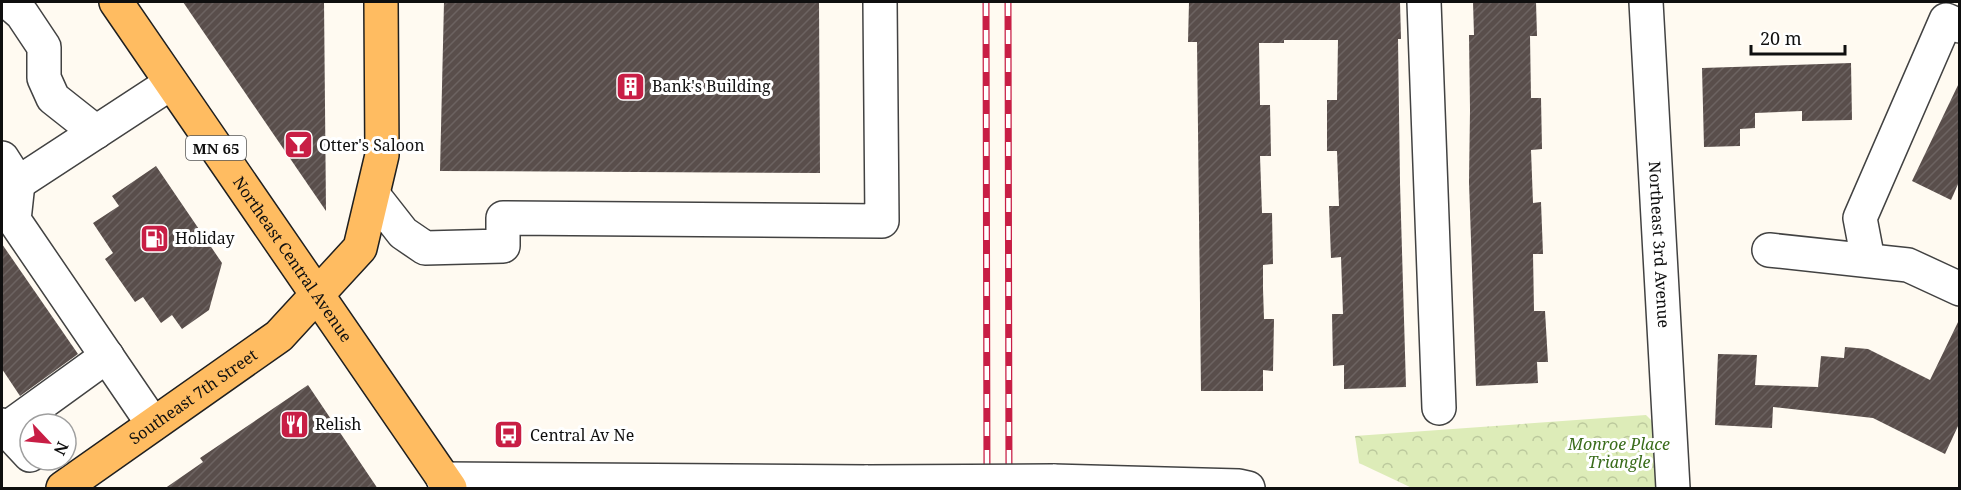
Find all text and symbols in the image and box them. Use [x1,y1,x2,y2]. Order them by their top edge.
scale bar [1751,18,1846,56]
text: 20 m [1760,26,1802,50]
building icon: Bank's Building [615,70,647,102]
place label: Bank's Building [652,75,771,97]
bar icon: Otter's Saloon [282,129,314,161]
place label: Otter's Saloon [319,134,425,156]
road number: MN 65 [186,136,246,160]
street label: Northeast 3rd Avenue [1644,161,1675,329]
street label: Northeast Central Avenue [228,172,357,346]
fuel station icon: Holiday [138,222,170,254]
place label: Holiday [175,227,236,249]
street label: Southeast 7th Street [124,344,262,449]
restaurant icon: Relish [278,408,310,440]
north arrow [18,412,78,472]
place label: Relish [315,413,362,435]
bus stop icon: Central Av Ne [493,419,525,451]
place label: Central Av Ne [530,424,634,446]
park label: Monroe Place Triangle [1567,433,1670,473]
text: N [49,438,74,459]

